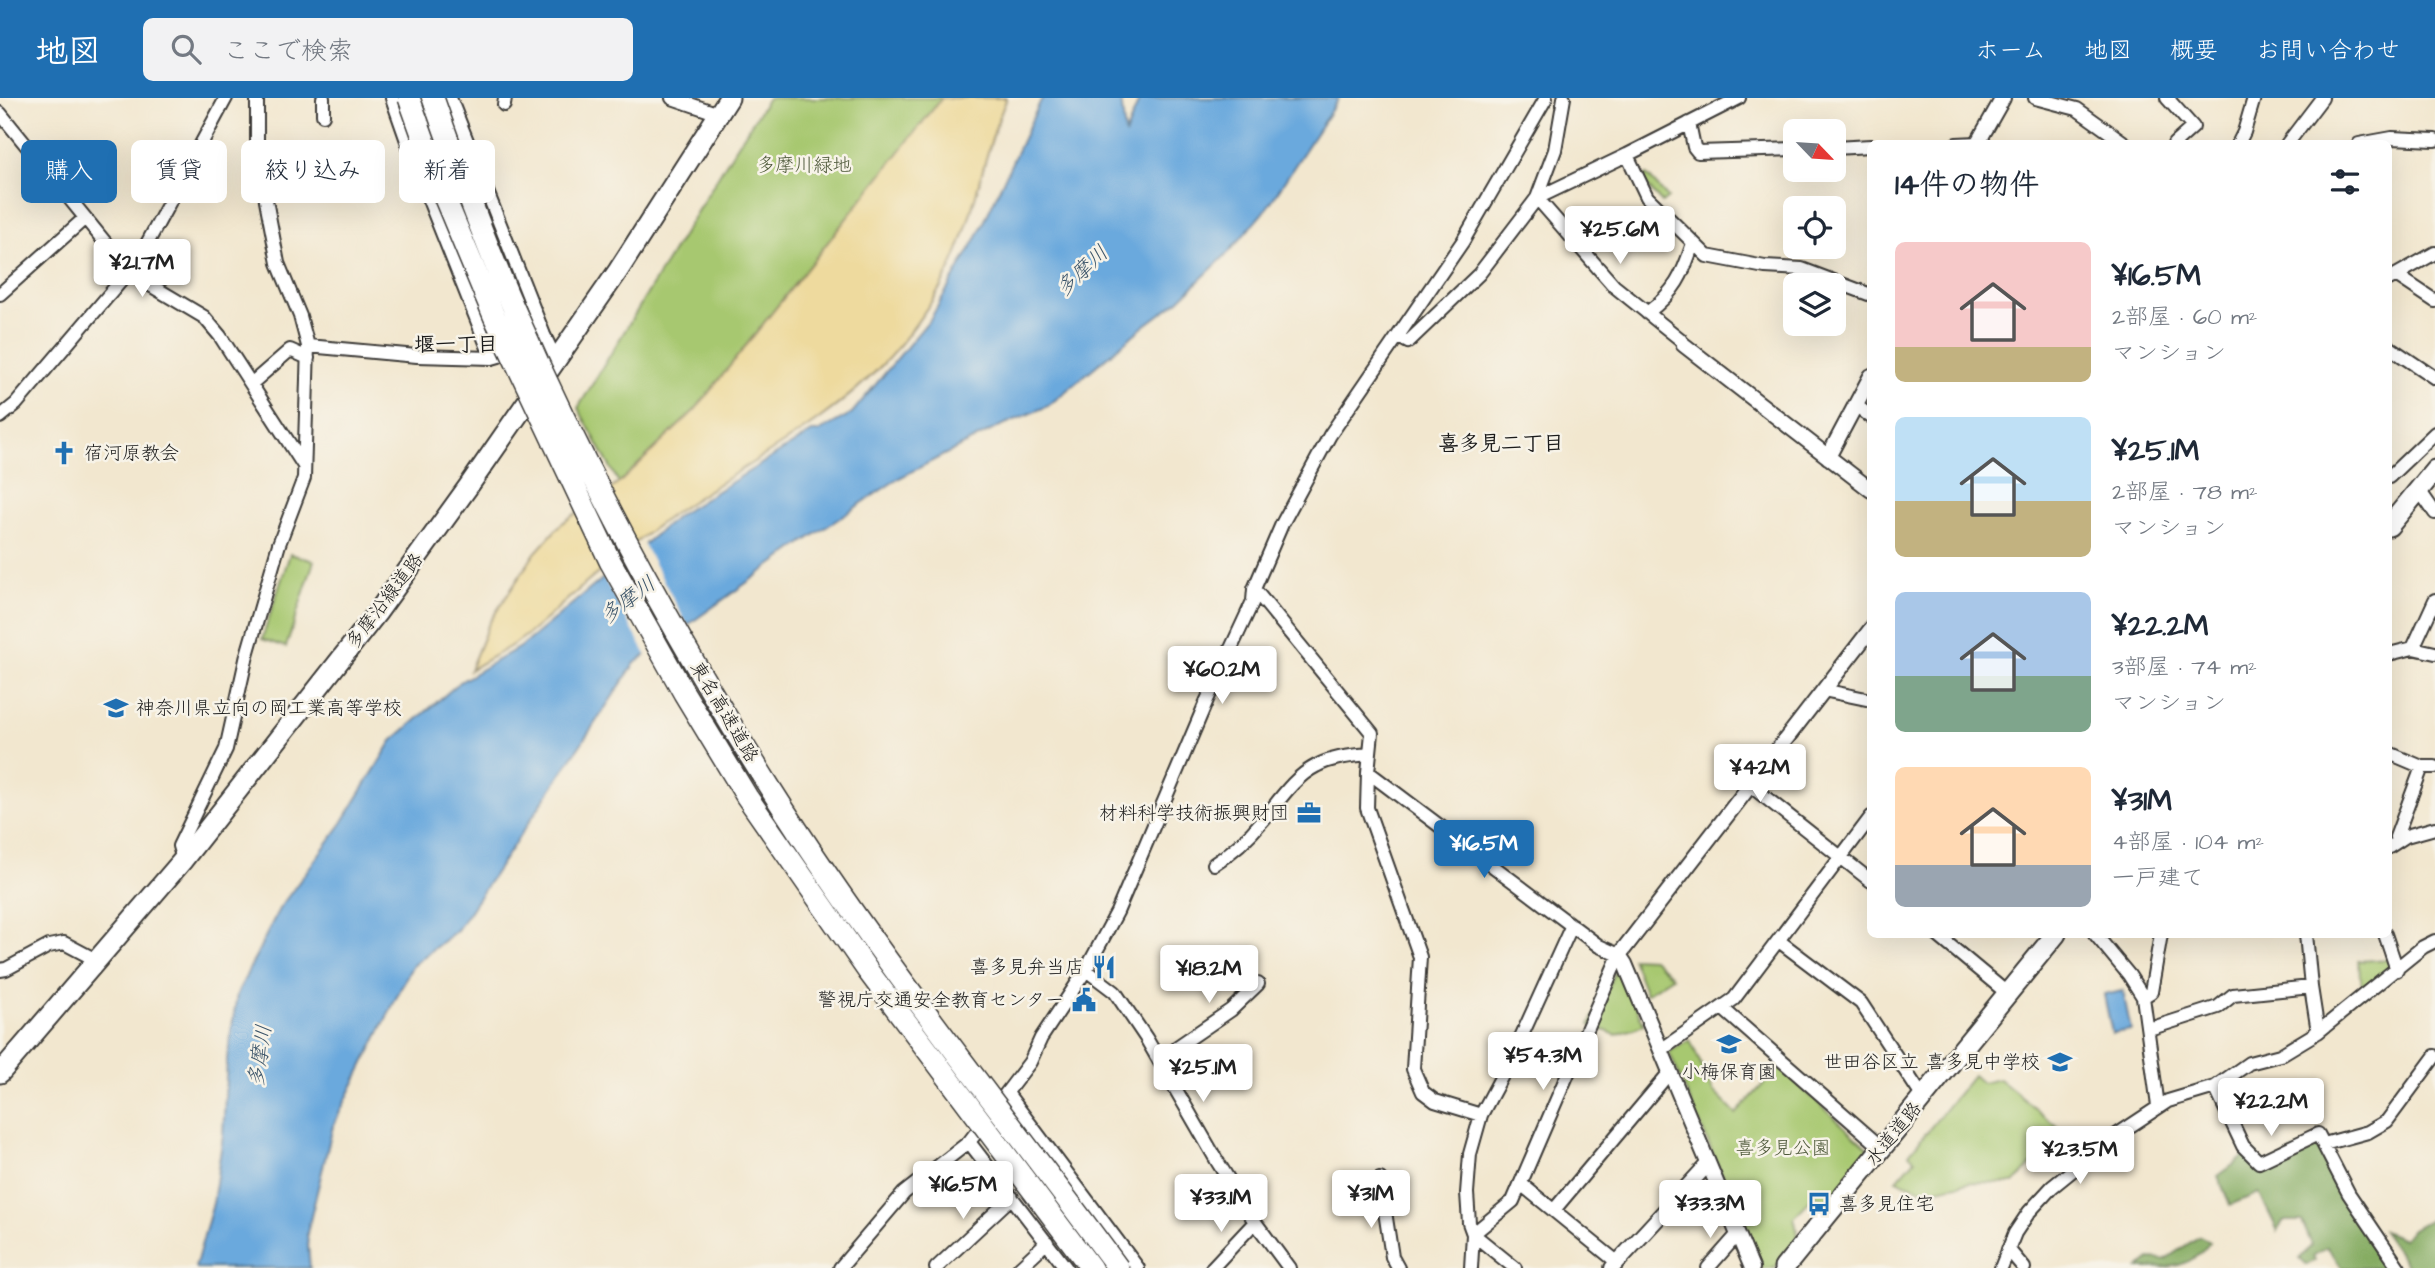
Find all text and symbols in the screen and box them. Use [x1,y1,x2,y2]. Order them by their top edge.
search box [143,18,633,81]
text: 地図 [35,29,101,75]
icon: search [167,30,205,68]
text: ここで検索 [223,33,353,69]
text: ホーム [1975,34,2046,68]
text: 地図 [2084,34,2132,68]
text: 概要 [2170,34,2218,68]
text: お問い合わせ [2256,34,2400,68]
north arrow [1783,119,1846,182]
map controls [1783,119,1846,336]
chip: 購入 [21,140,117,203]
chip: 賃貸 [131,140,227,203]
chip: 絞り込み [241,140,385,203]
chip: 新着 [399,140,495,203]
park label: 多摩川緑地 [756,152,852,179]
icon: filters [2326,163,2364,201]
text: 14件の物件 [1895,164,2039,206]
button: locate [1783,196,1846,259]
pin: ¥25.6M [1563,206,1677,266]
text: ¥25.6M [1581,213,1659,245]
water label: 多摩川 [1049,239,1115,303]
pin: ¥21.7M [85,240,199,299]
text: ¥21.7M [110,246,174,278]
text: ¥16.5M [2112,255,2201,297]
icon: home [1951,270,2035,354]
button: layers [1783,273,1846,336]
text: 2部屋 · 60 m² [2112,301,2257,333]
district label: 堰一丁目 [414,330,498,359]
text: マンション [2112,337,2226,369]
district label: 喜多見二丁目 [1438,429,1564,458]
text: ¥25.1M [2112,430,2199,472]
church icon: 宿河原教会 [50,439,78,467]
place label: 宿河原教会 [84,440,179,467]
icon: home [1951,445,2035,529]
text: 2部屋 · 78 m² [2112,476,2258,508]
text: マンション [2112,512,2226,544]
street label: 多摩沿線道路 [340,547,430,655]
water label: 多摩川 [594,569,662,631]
text: ¥22.2M [2112,605,2209,647]
icon: home [1951,620,2035,704]
pin: ¥60.2M [1165,646,1279,706]
text: 3部屋 · 74 m² [2112,651,2257,683]
text: ¥60.2M [1184,653,1260,685]
street label: 東名高速道路 [683,656,765,768]
text: マンション [2112,687,2226,719]
school or university icon: 神奈川県立向の岡工業高等学校 [102,694,130,722]
place label: 神奈川県立向の岡工業高等学校 [136,695,402,722]
pin: ¥42M [1719,744,1801,804]
text: ¥42M [1730,751,1790,783]
text: ¥31M [2112,780,2172,822]
icon: home [1951,795,2035,879]
office icon: 材料科学技術振興財団 [1295,799,1323,827]
place label: 材料科学技術振興財団 [1099,800,1289,827]
pin: ¥16.5M [1427,820,1541,880]
text: 4部屋 · 104 m² [2112,826,2264,858]
text: ¥16.5M [1450,827,1518,859]
text: 一戸建て [2112,862,2204,894]
pin: ¥18.2M [1152,946,1266,1005]
text: ¥18.2M [1176,952,1242,984]
restaurant icon: 喜多見弁当店 [1090,953,1118,981]
place label: 喜多見弁当店 [970,954,1084,981]
public building icon: 警視庁交通安全教育センター [1070,986,1098,1014]
place label: 警視庁交通安全教育センター [818,987,1064,1014]
water label: 多摩川 [241,1023,279,1089]
school or university icon: 小梅保育園 [1715,1030,1743,1058]
pin: ¥54.3M [1486,1032,1600,1092]
text: ¥54.3M [1504,1039,1582,1071]
pin: ¥25.1M [1146,1044,1260,1104]
school or university icon: 世田谷区立 喜多見中学校 [2046,1048,2074,1076]
place label: 世田谷区立 喜多見中学校 [1823,1049,2040,1076]
text: ¥25.1M [1170,1051,1236,1083]
place label: 小梅保育園 [1681,1059,1777,1086]
pin: ¥22.2M [2214,1079,2328,1138]
text: ¥22.2M [2234,1085,2308,1117]
street label: 水道道路 [1860,1096,1928,1172]
pin: ¥23.5M [2023,1126,2137,1186]
text: ¥23.5M [2042,1133,2118,1165]
park label: 喜多見公園 [1735,1135,1831,1162]
pin: ¥16.5M [906,1162,1020,1221]
text: ¥16.5M [929,1168,997,1200]
pin: ¥31M [1330,1170,1412,1230]
pin: ¥33.1M [1164,1174,1278,1234]
text: ¥31M [1348,1177,1394,1209]
pin: ¥33.3M [1653,1180,1767,1240]
text: ¥33.1M [1191,1181,1251,1213]
text: ¥33.3M [1675,1187,1745,1219]
bus stop icon: 喜多見住宅 [1805,1190,1833,1218]
place label: 喜多見住宅 [1839,1191,1934,1218]

